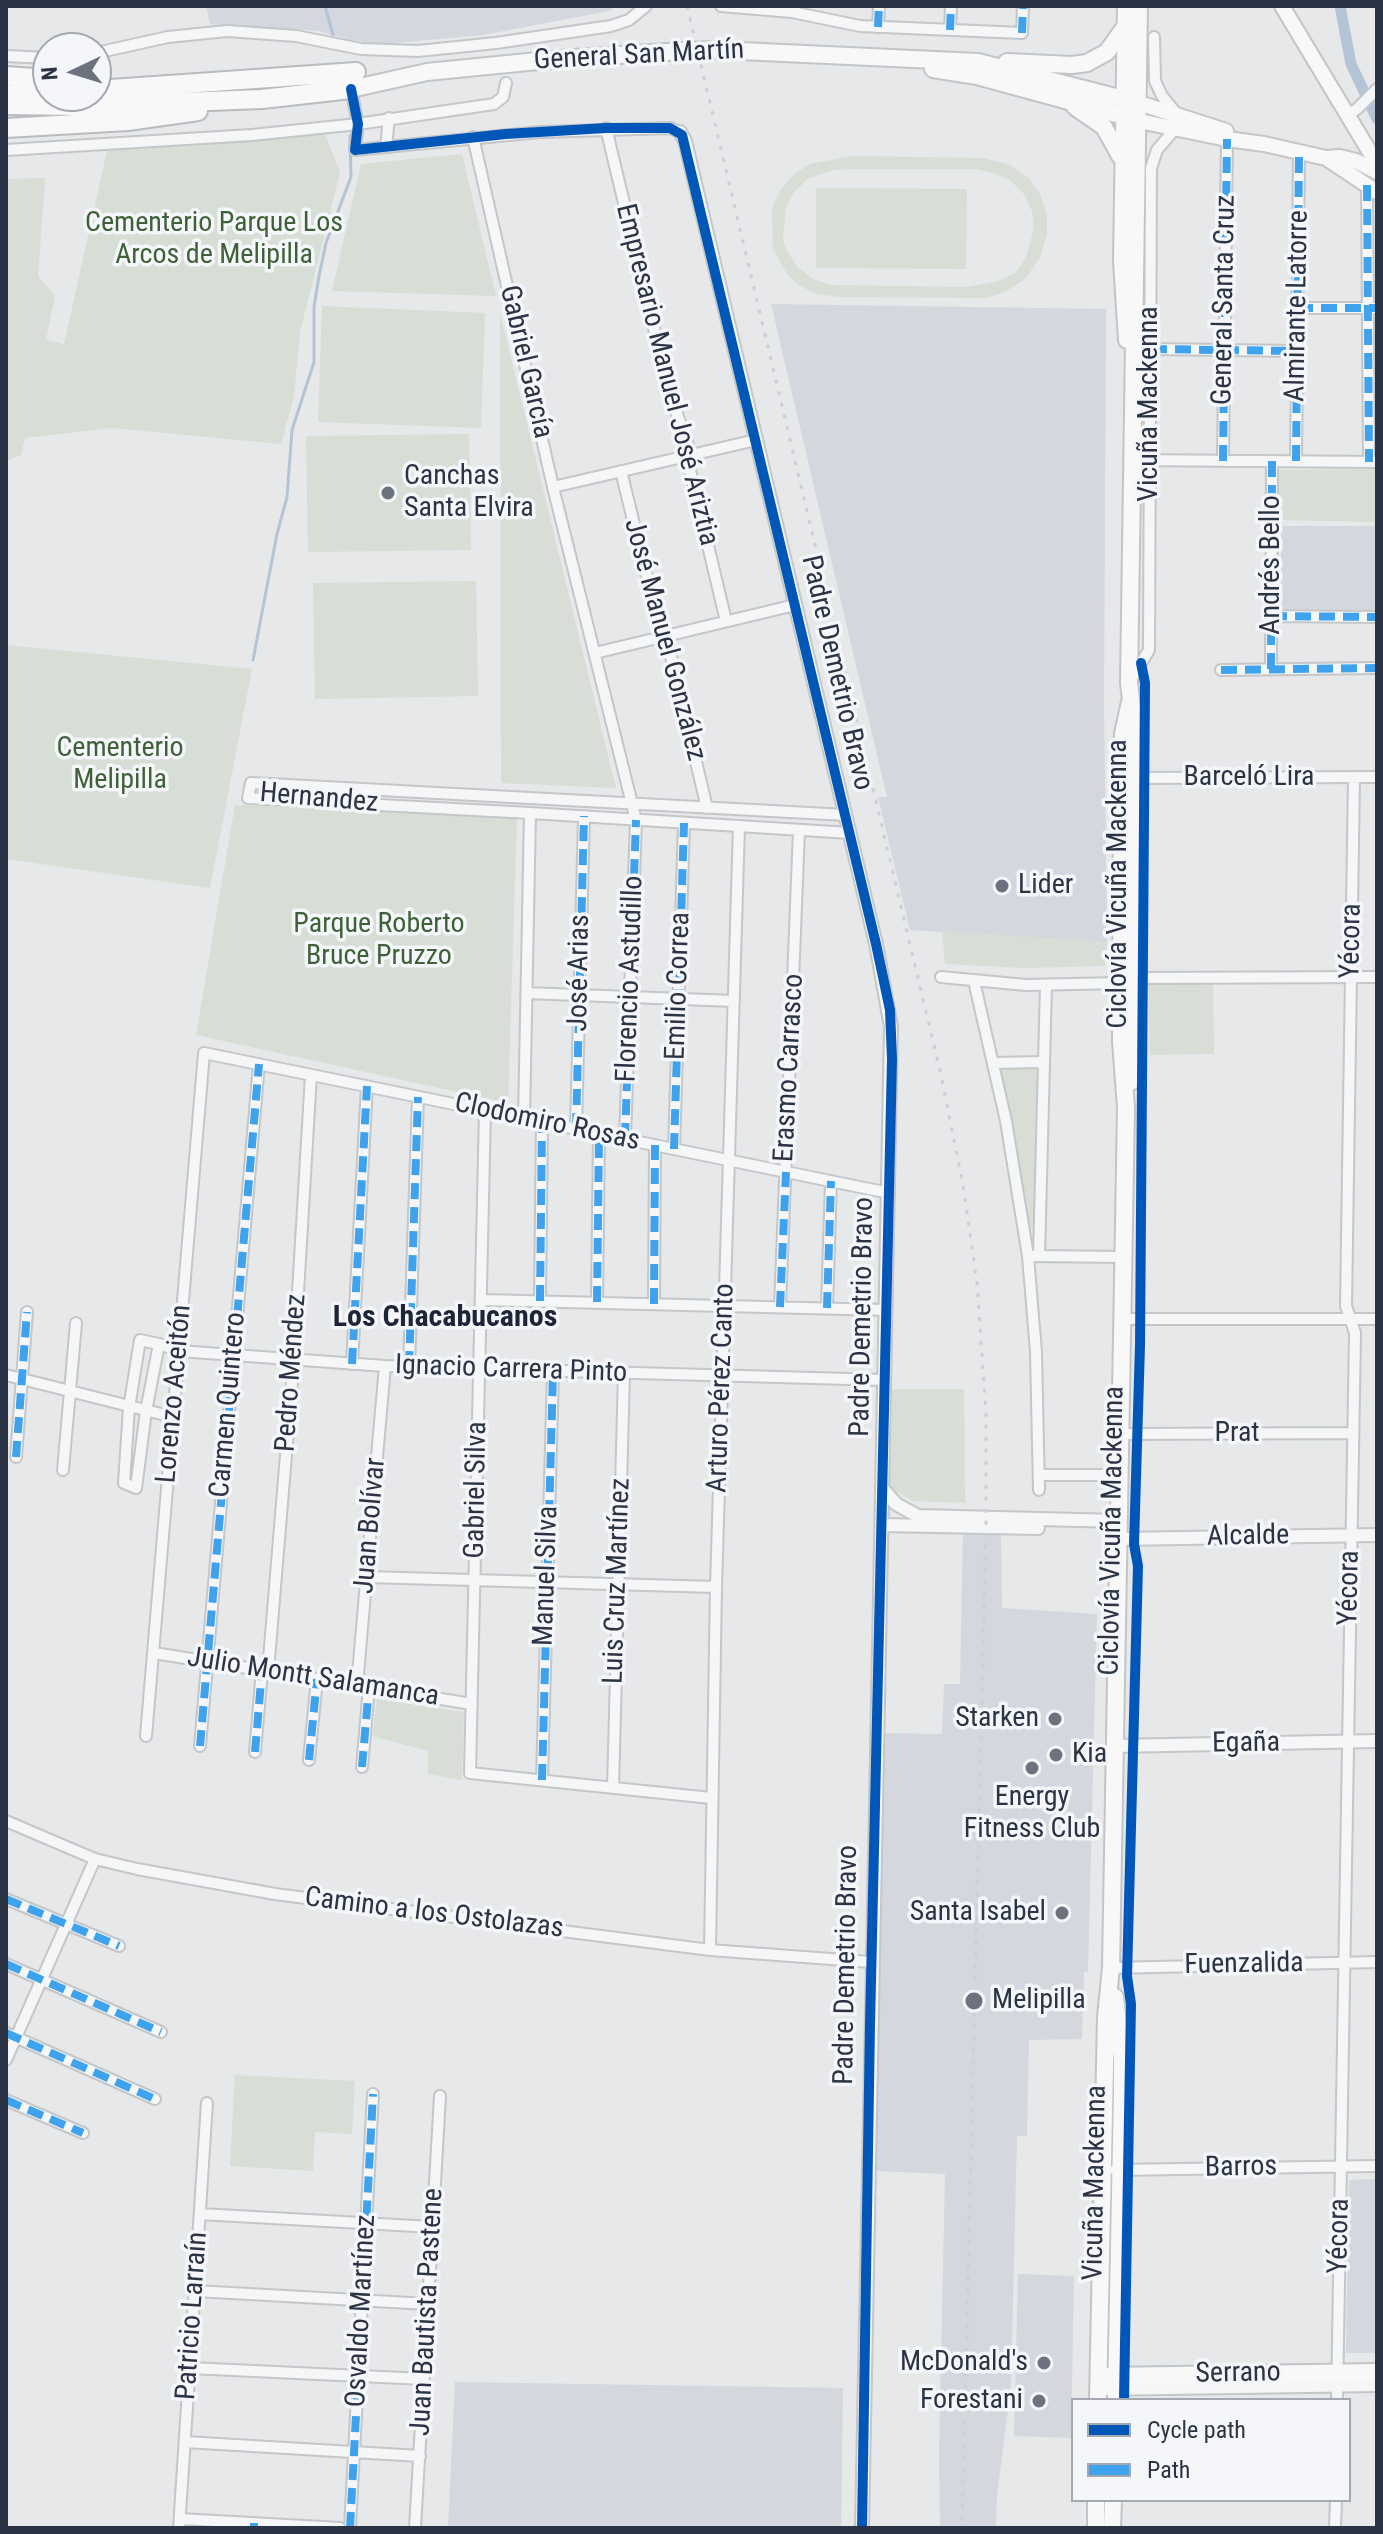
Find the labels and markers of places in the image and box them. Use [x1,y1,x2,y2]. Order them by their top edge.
place label: Canchas Santa Elvira [404,460,534,526]
marker: Canchas Santa Elvira [379,484,397,502]
place label: Lider [1018,869,1073,903]
marker: Lider [993,877,1011,895]
place label: Starken [955,1702,1039,1736]
marker: Starken [1046,1710,1064,1728]
place label: Kia [1072,1738,1107,1772]
marker: Kia [1047,1746,1065,1764]
marker: Energy Fitness Club [1023,1759,1041,1777]
place label: Energy Fitness Club [964,1781,1100,1847]
place label: Santa Isabel [910,1896,1046,1930]
marker: Santa Isabel [1053,1904,1071,1922]
place label: Melipilla [992,1984,1086,2018]
marker: Melipilla [963,1990,985,2012]
place label: McDonald's [900,2346,1028,2380]
marker: McDonald's [1035,2354,1053,2372]
place label: Forestani [920,2384,1023,2418]
marker: Forestani [1030,2392,1048,2410]

